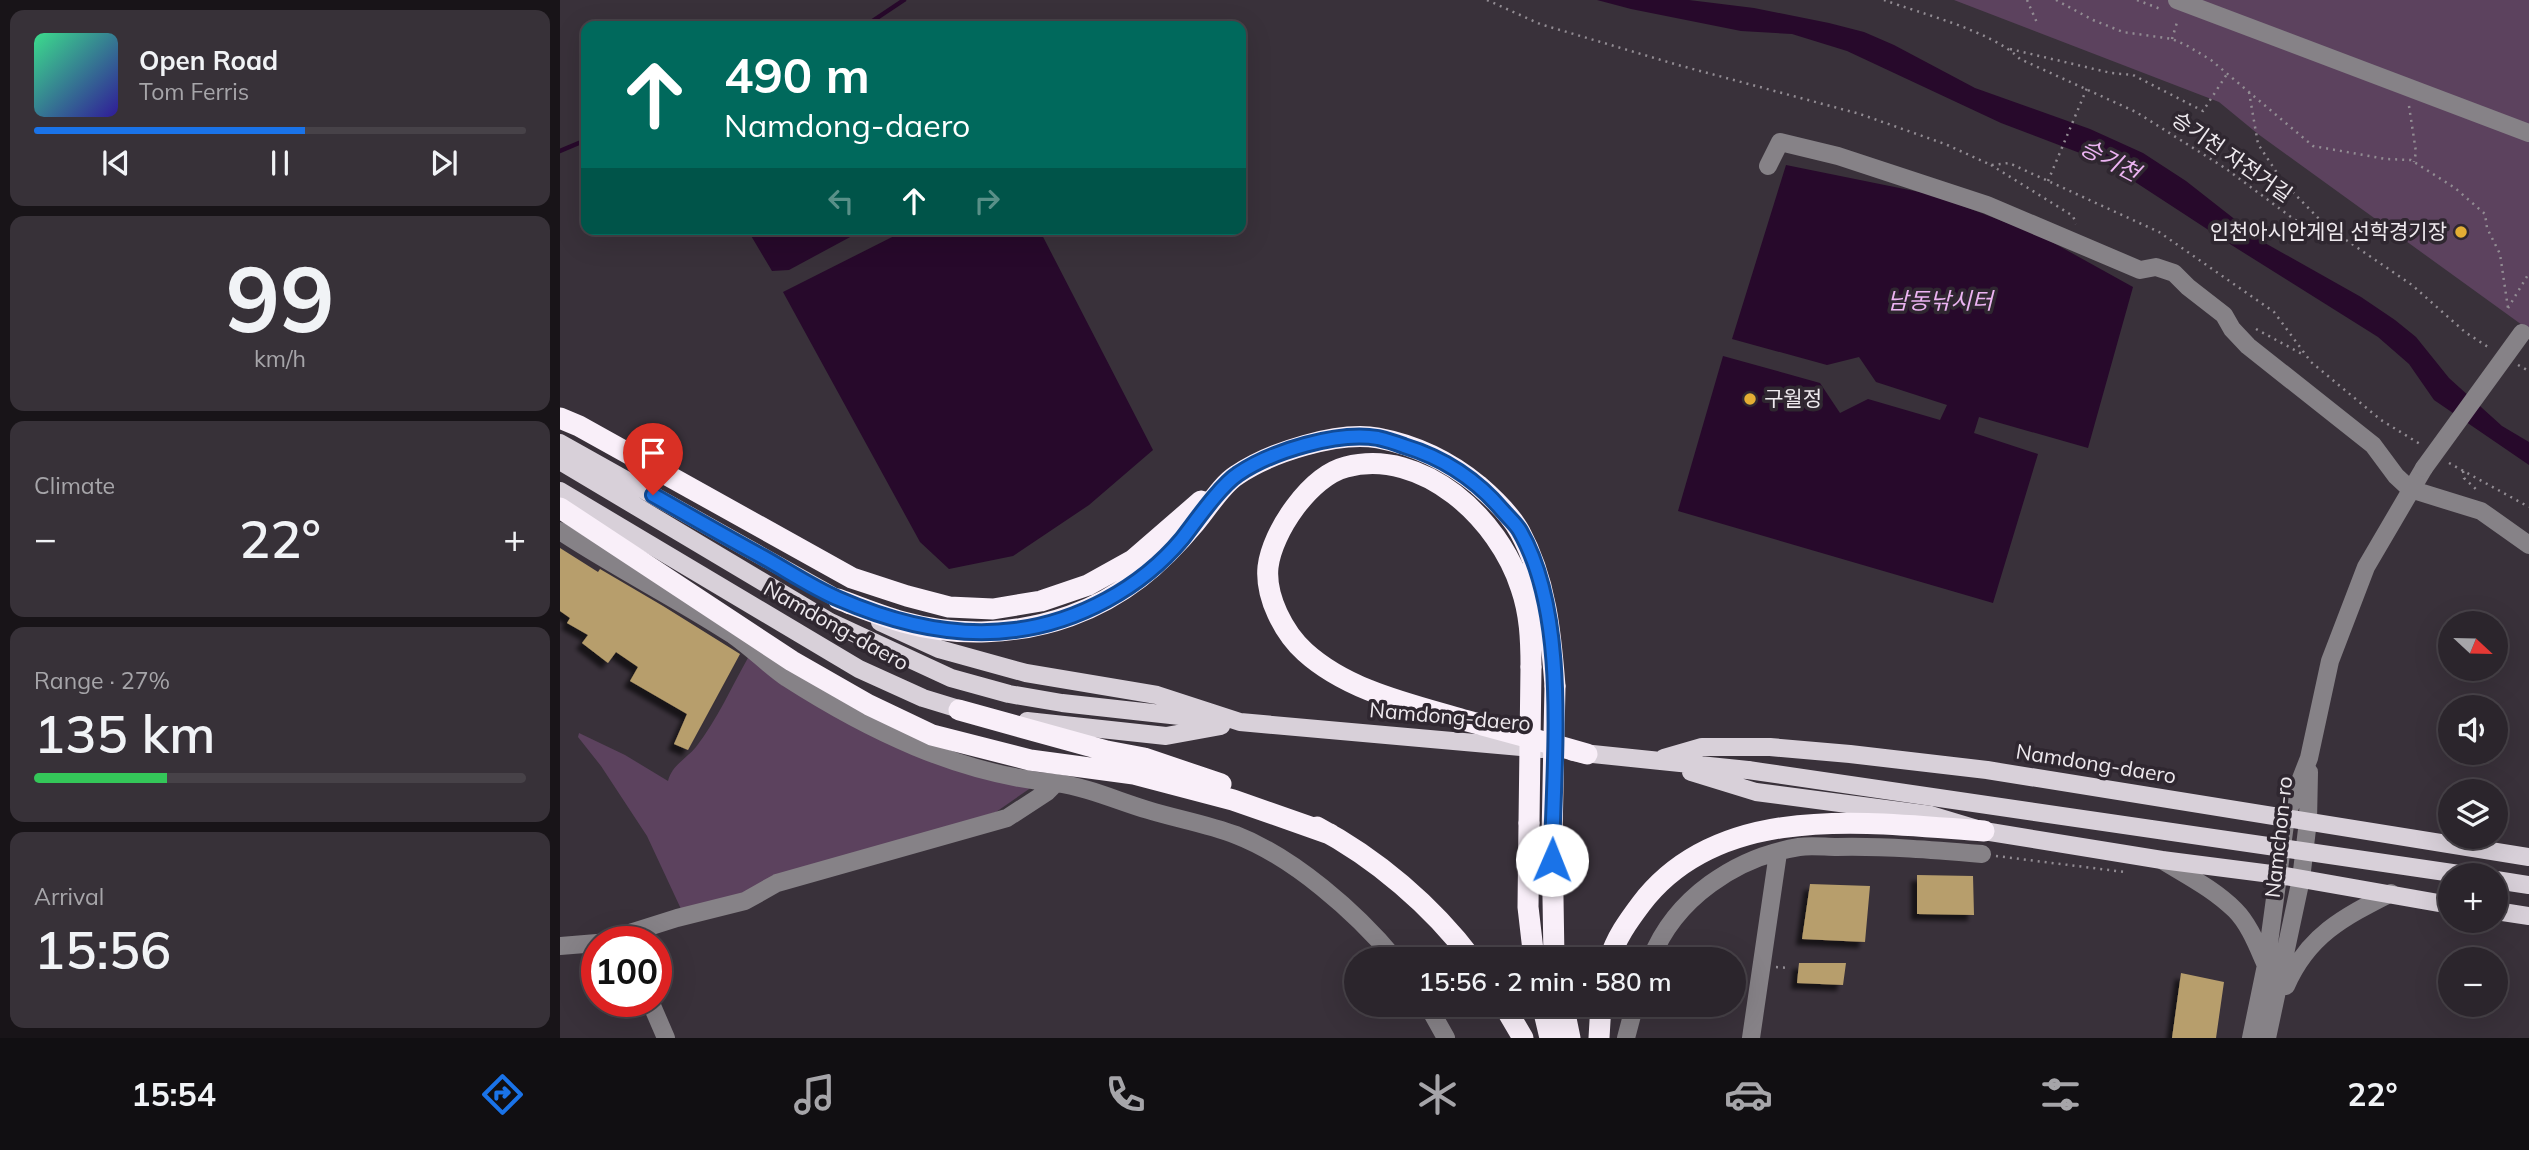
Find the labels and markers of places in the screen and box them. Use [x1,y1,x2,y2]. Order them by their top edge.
place label: 인천아시안게임 선학경기장 [2210,218,2447,244]
marker: 인천아시안게임 선학경기장 [2453,224,2469,240]
place label: 구월정 [1764,385,1822,411]
marker: 구월정 [1742,391,1758,407]
pin [623,423,683,495]

